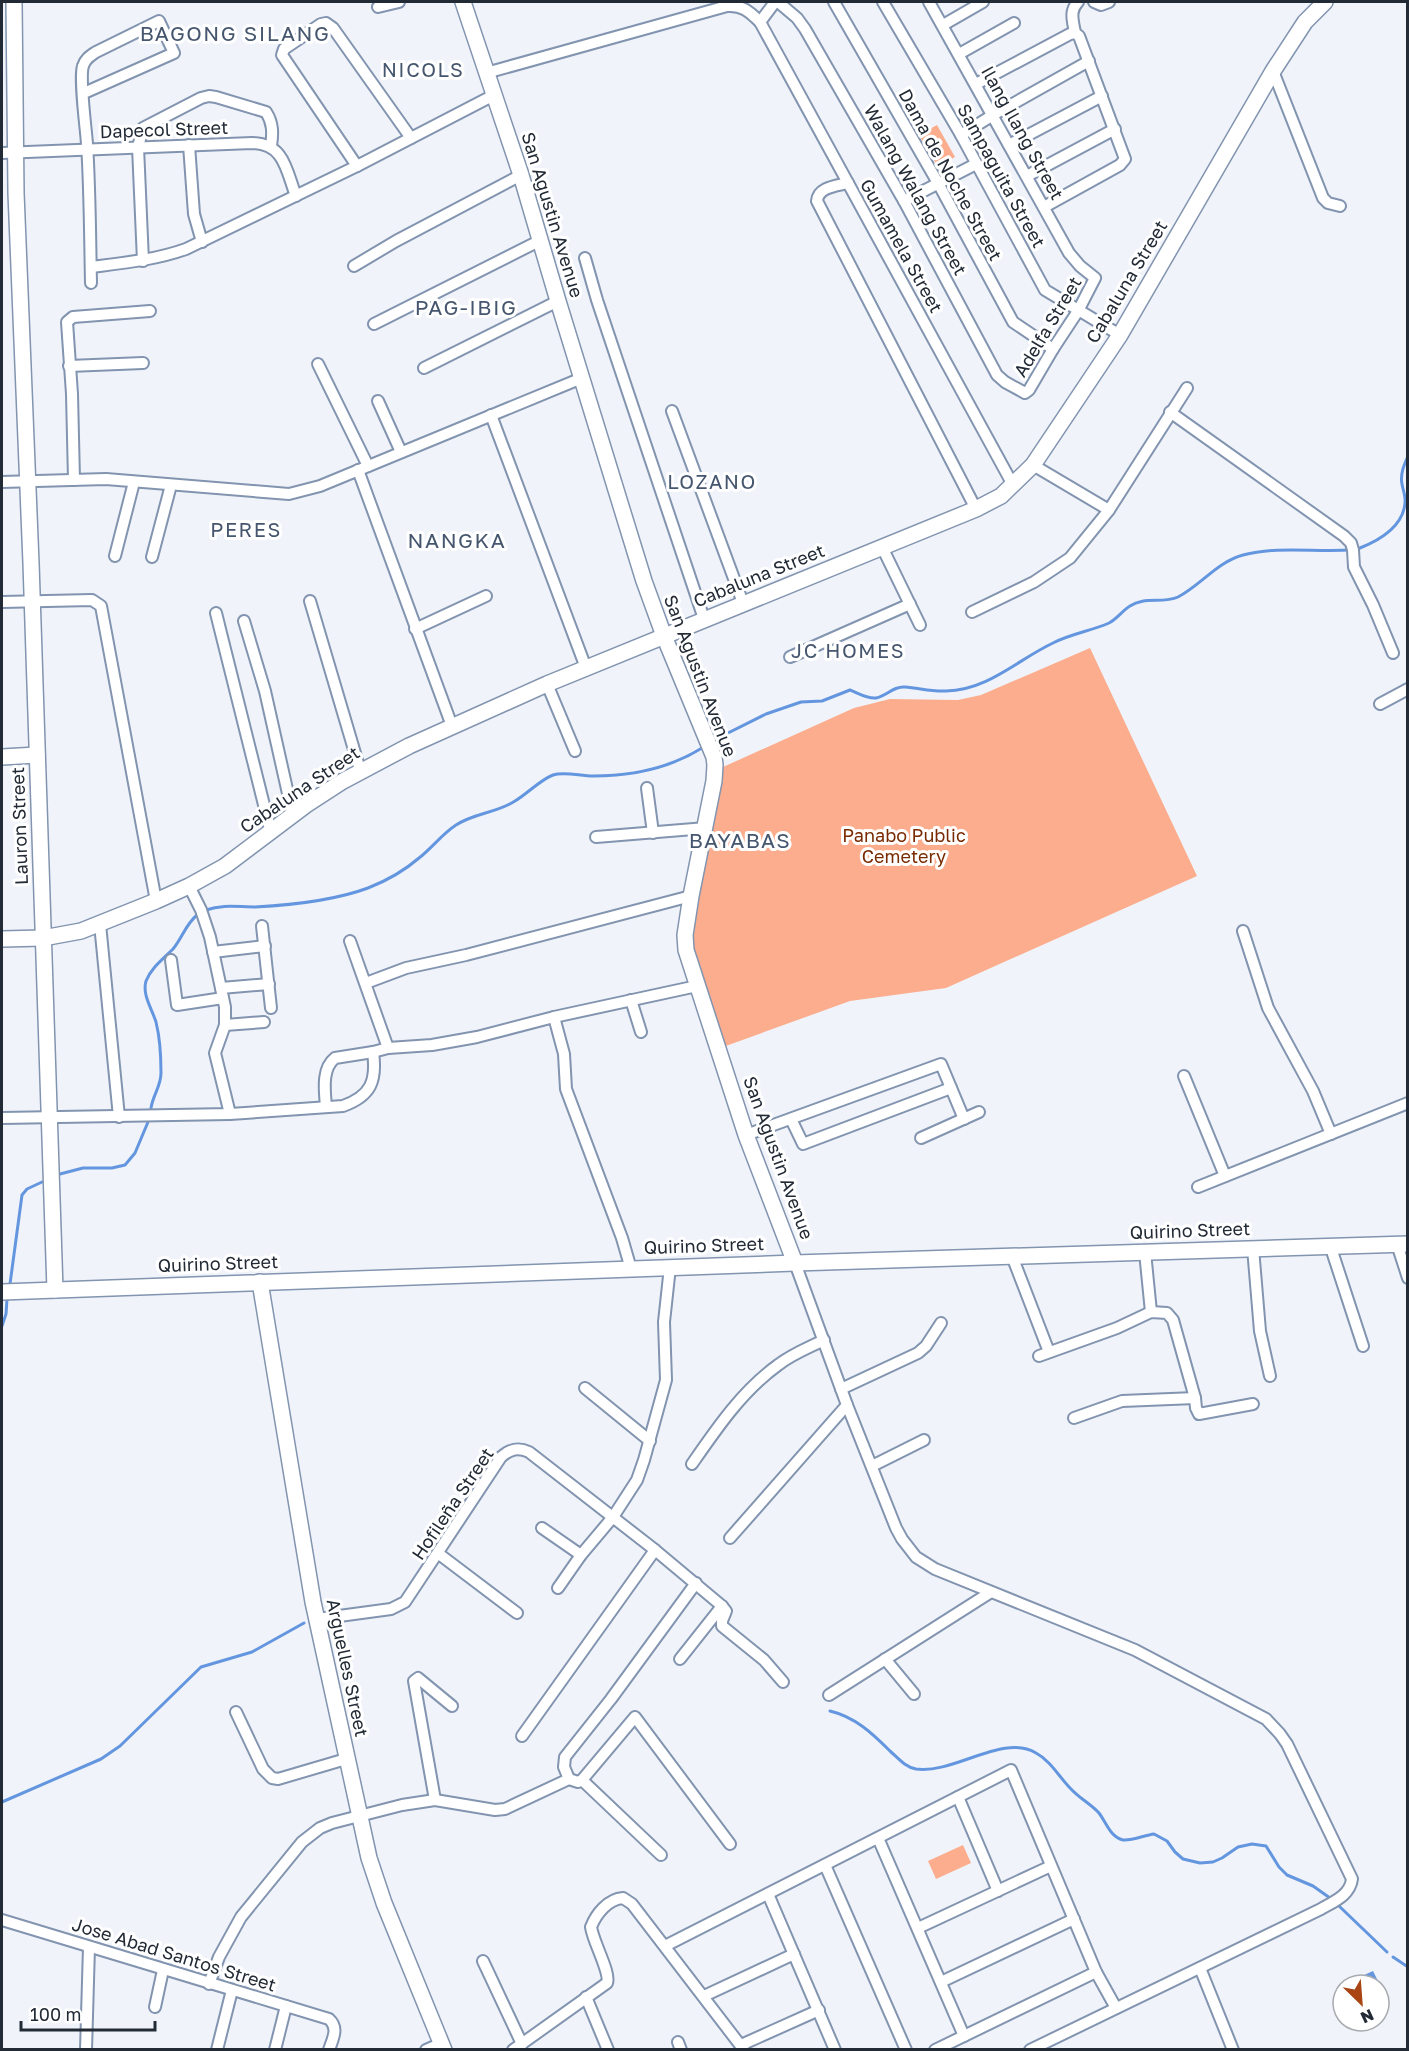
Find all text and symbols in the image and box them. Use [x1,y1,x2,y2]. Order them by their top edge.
district label: BAGONG SILANG [140,20,330,46]
district label: NICOLS [382,57,464,81]
street label: Ilang Ilang Street [977,62,1069,203]
street label: Dama de Noche Street [894,85,1007,264]
street label: Walang Walang Street [860,100,972,279]
street label: Sampaguita Street [953,100,1050,251]
street label: Dapecol Street [99,116,229,142]
street label: San Agustin Avenue [517,129,589,300]
street label: Gumamela Street [856,175,948,316]
street label: Cabaluna Street [1081,216,1171,347]
street label: Adelfa Street [1009,272,1086,381]
district label: PAG-IBIG [415,294,517,320]
district label: LOZANO [667,469,757,493]
district label: PERES [210,517,282,541]
district label: NANGKA [408,527,506,553]
street label: Cabaluna Street [690,539,827,611]
street label: San Agustin Avenue [660,592,742,760]
district label: JC HOMES [791,638,905,662]
street label: Cabaluna Street [236,741,363,837]
street label: Lauron Street [6,767,32,885]
park label: Panabo Public Cemetery [842,824,966,867]
district label: BAYABAS [689,827,791,853]
street label: San Agustin Avenue [739,1073,819,1242]
street label: Quirino Street [1129,1217,1251,1243]
street label: Quirino Street [643,1232,765,1258]
street label: Quirino Street [157,1250,279,1276]
street label: Hofileña Street [406,1443,498,1564]
street label: Arguelles Street [323,1597,373,1739]
street label: Jose Abad Santos Street [70,1913,279,1996]
north arrow [1331,1973,1391,2033]
scale bar [21,1994,154,2032]
text: 100 m [30,2003,81,2025]
text: N [1358,2005,1377,2028]

